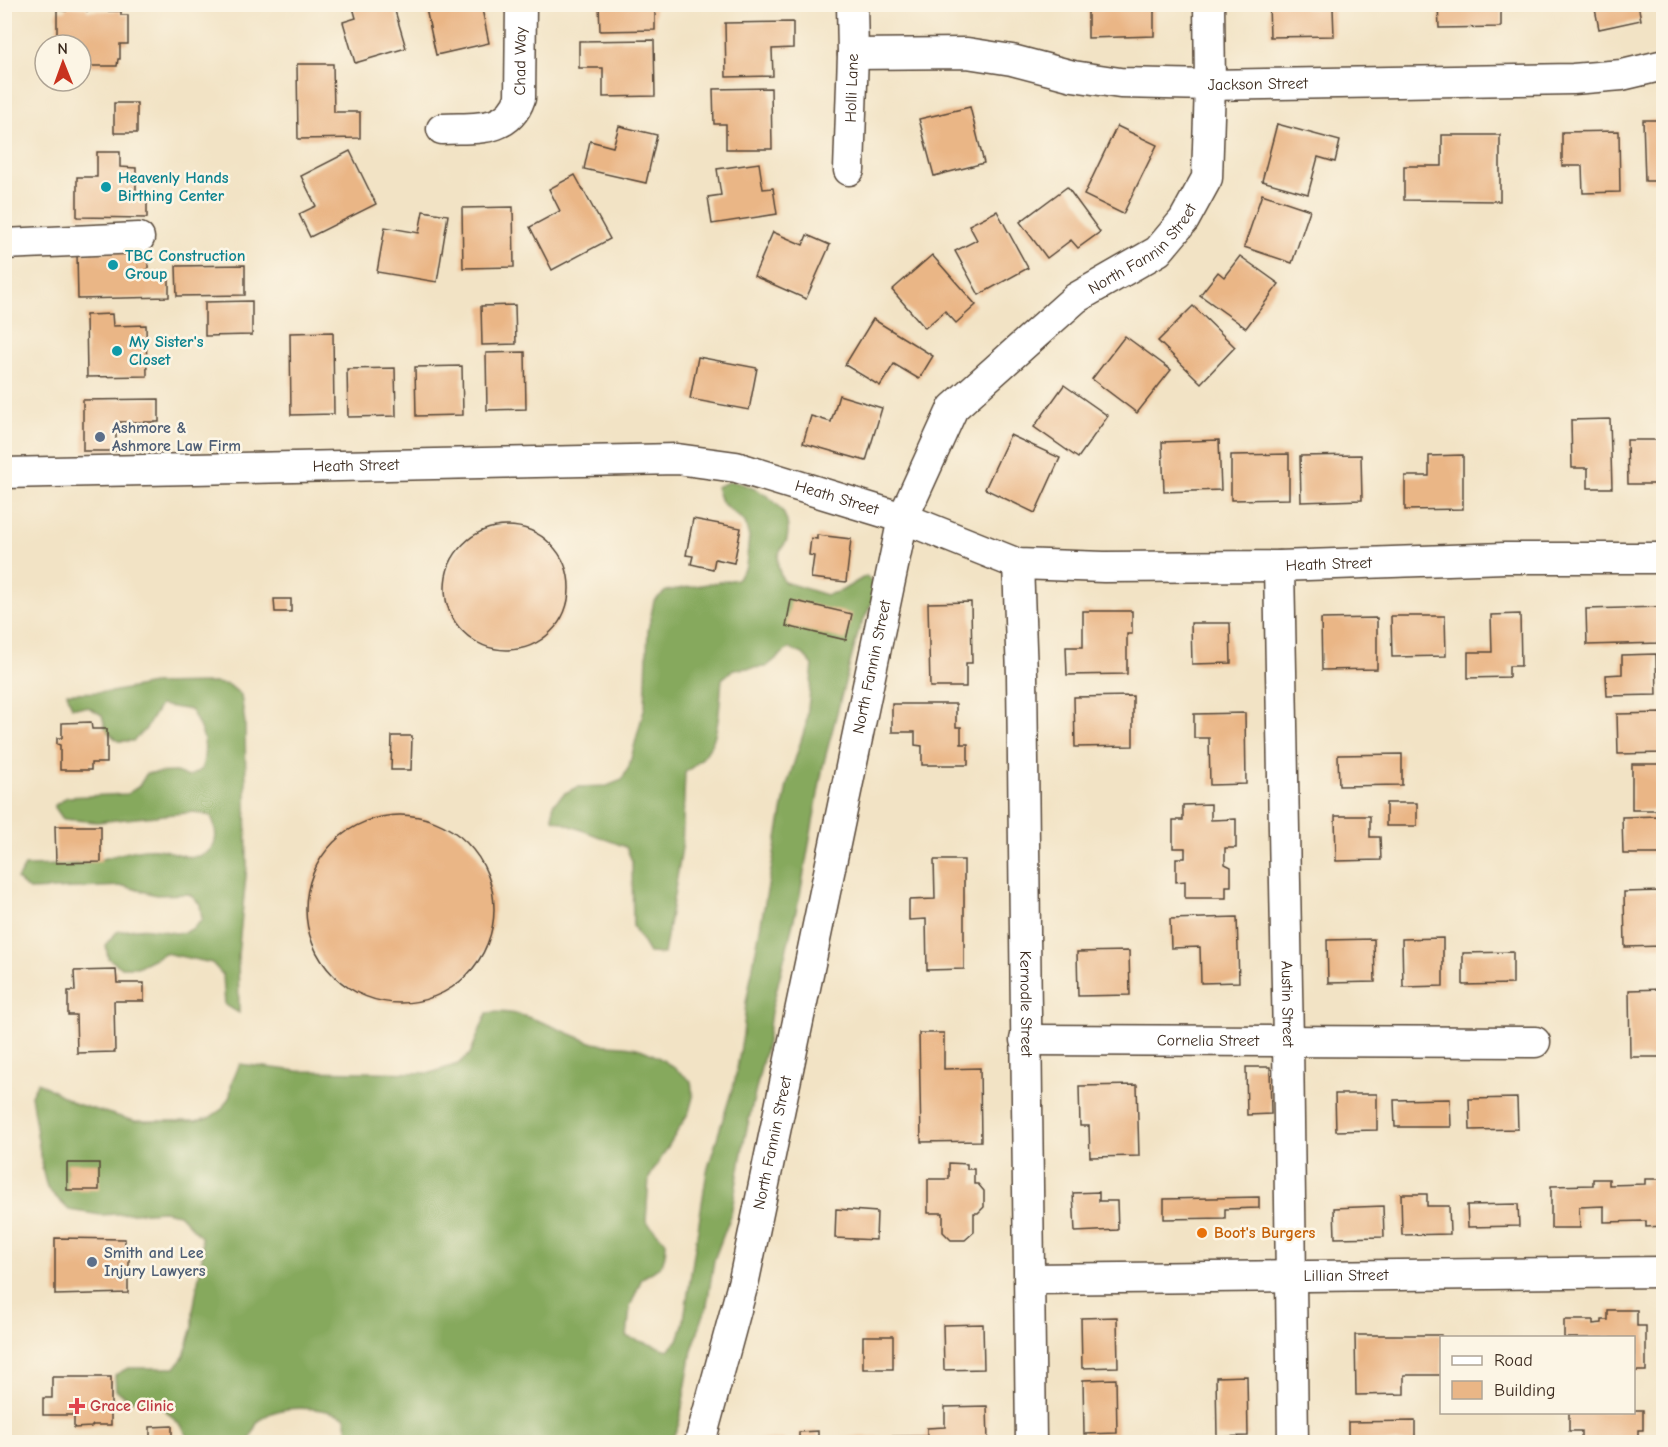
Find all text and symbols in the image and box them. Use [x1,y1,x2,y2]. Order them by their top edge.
street label: Chad Way [511,26,530,96]
north arrow [33,33,93,93]
text: N [57,40,68,58]
street label: Holli Lane [842,53,862,123]
street label: Jackson Street [1207,74,1309,94]
place label: Heavenly Hands Birthing Center [118,169,229,205]
marker: Heavenly Hands Birthing Center [99,180,113,194]
street label: North Fannin Street [1085,200,1200,298]
place label: TBC Construction Group [125,247,245,283]
marker: TBC Construction Group [106,258,120,272]
place label: My Sister's Closet [129,333,204,369]
marker: My Sister's Closet [110,344,124,358]
place label: Ashmore & Ashmore Law Firm [112,419,241,455]
marker: Ashmore & Ashmore Law Firm [93,430,107,444]
street label: Heath Street [312,456,400,476]
street label: Heath Street [793,477,881,519]
street label: Heath Street [1285,554,1373,575]
street label: North Fannin Street [849,598,895,736]
street label: Kernodle Street [1016,951,1035,1058]
street label: Austin Street [1277,960,1297,1048]
street label: Cornelia Street [1157,1032,1260,1050]
street label: North Fannin Street [750,1074,795,1211]
place label: Boot's Burgers [1214,1224,1315,1242]
marker: Boot's Burgers [1195,1226,1209,1240]
place label: Smith and Lee Injury Lawyers [104,1244,206,1280]
marker: Smith and Lee Injury Lawyers [85,1255,99,1269]
street label: Lillian Street [1303,1266,1389,1285]
legend [1440,1336,1635,1414]
text: Road [1494,1350,1533,1371]
text: Building [1494,1380,1556,1401]
marker: Grace Clinic [68,1397,86,1415]
place label: Grace Clinic [90,1397,174,1415]

